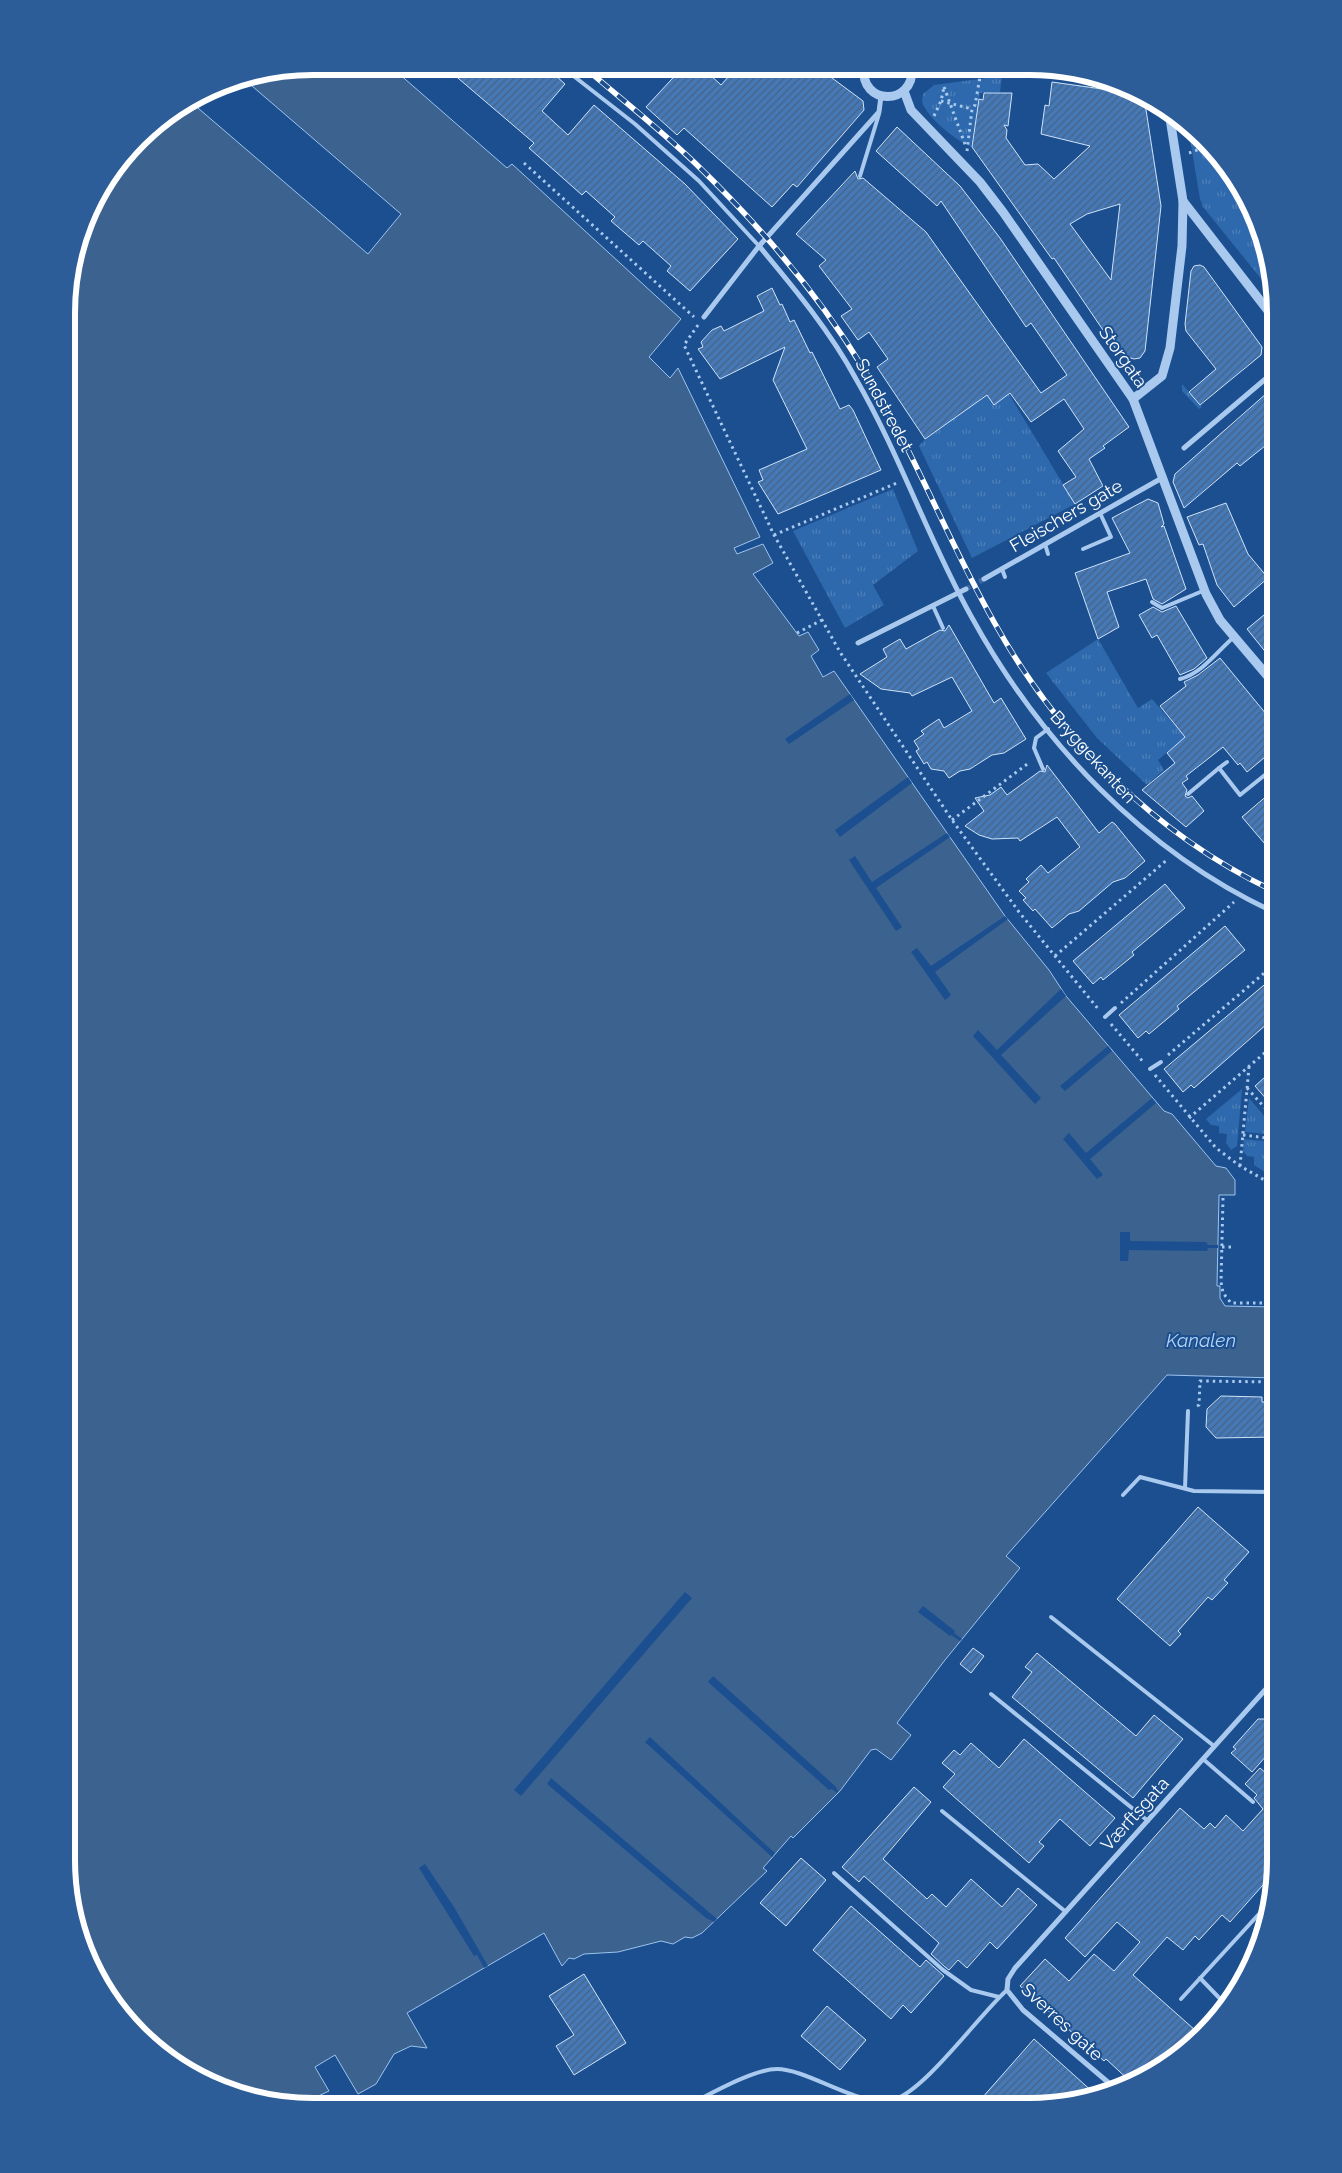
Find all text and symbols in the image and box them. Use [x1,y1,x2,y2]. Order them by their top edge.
street label: Storgata [1095,322,1152,391]
street label: Sundstredet [851,355,918,455]
street label: Fleischers gate [1006,475,1126,556]
street label: Bryggekanten [1046,706,1140,807]
water label: Kanalen [1166,1329,1236,1351]
street label: Værftsgata [1096,1773,1173,1855]
street label: Sverres gate [1017,1979,1108,2065]

